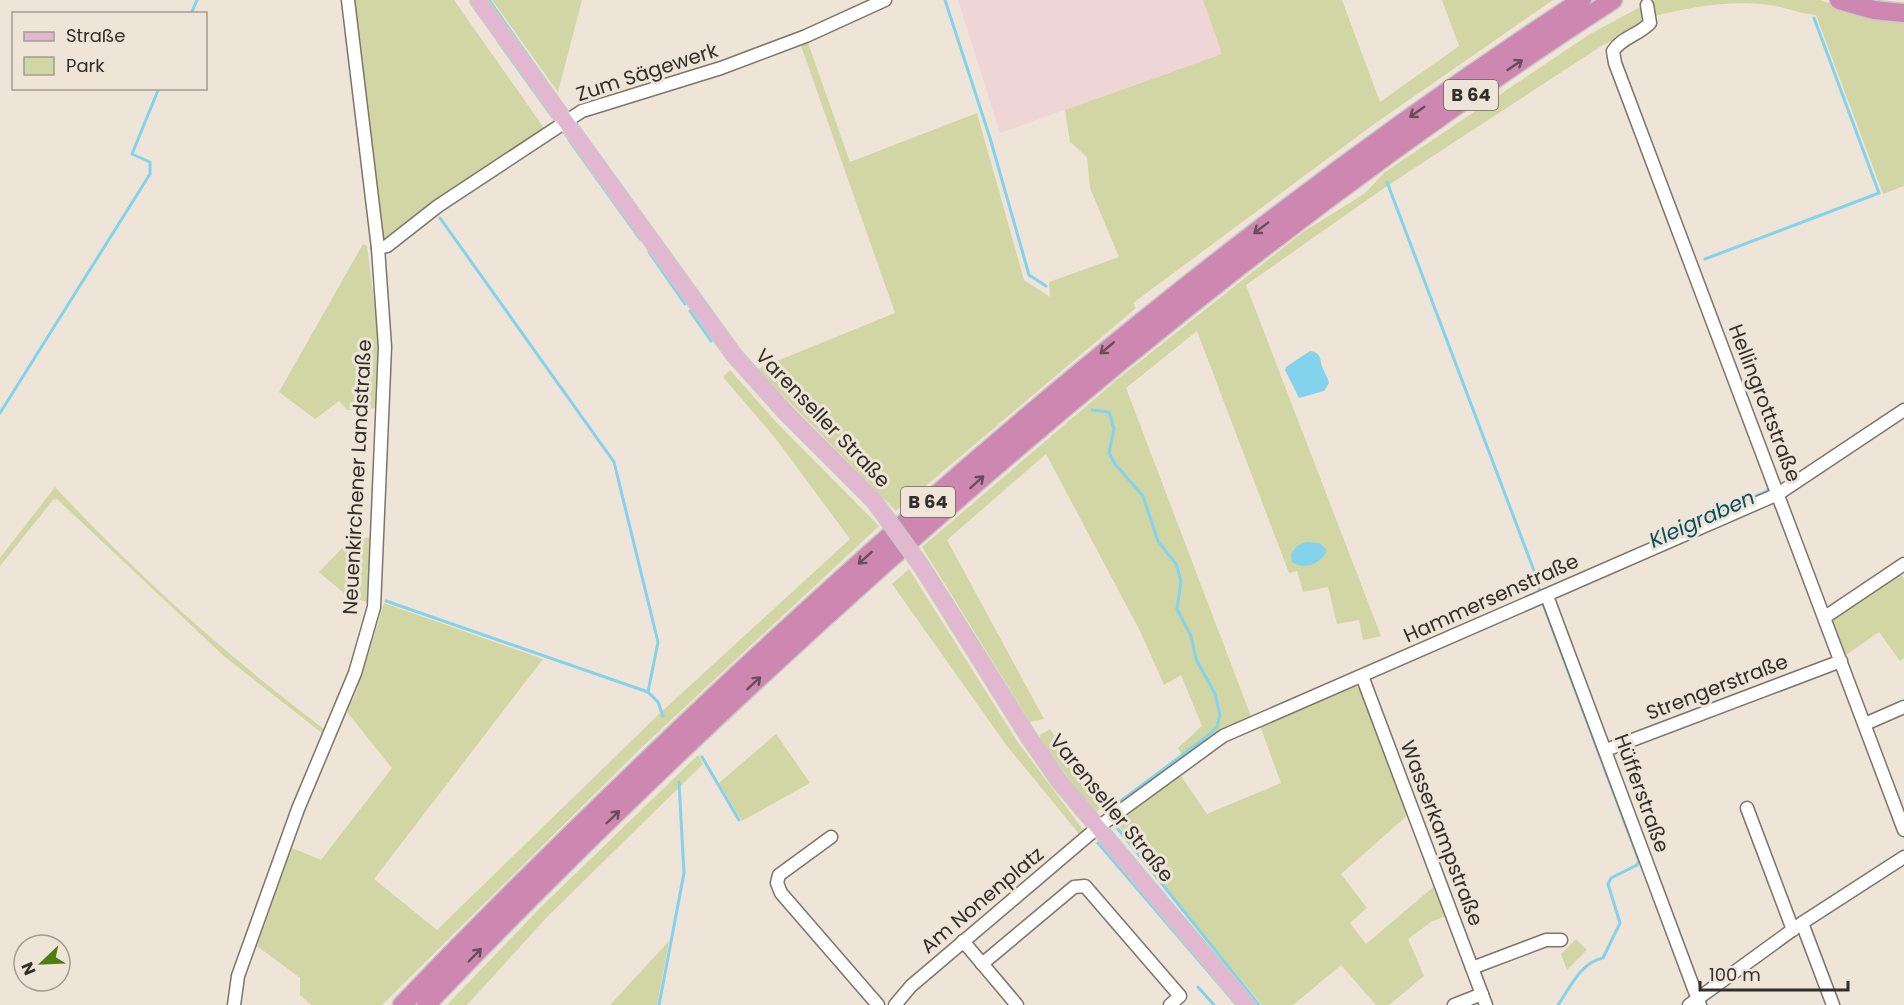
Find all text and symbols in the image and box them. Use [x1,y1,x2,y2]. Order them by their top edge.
legend [12,12,207,90]
text: Straße [66,23,125,48]
street label: Zum Sägewerk [573,36,722,108]
text: Park [66,53,105,78]
one-way arrow [1506,59,1523,71]
road number: B 64 [1444,80,1498,110]
one-way arrow [1410,106,1426,118]
one-way arrow [1253,221,1269,234]
street label: Hellingrottstraße [1722,320,1808,486]
street label: Neuenkirchener Landstraße [336,339,378,615]
street label: Varenseller Straße [749,342,897,494]
one-way arrow [1099,342,1115,355]
one-way arrow [969,475,984,489]
water label: Kleigraben [1644,482,1759,555]
road number: B 64 [901,487,955,517]
street label: Hammersenstraße [1399,547,1583,649]
one-way arrow [858,551,873,565]
street label: Strengerstraße [1642,647,1792,727]
one-way arrow [747,675,762,690]
street label: Varenseller Straße [1043,728,1181,888]
street label: Hüfferstraße [1608,730,1676,856]
street label: Wasserkampstraße [1394,736,1490,930]
one-way arrow [605,810,620,824]
street label: Am Nonenplatz [915,840,1049,960]
north arrow [12,933,72,993]
one-way arrow [468,947,482,962]
scale bar [1700,954,1848,992]
text: N [16,959,42,979]
text: 100 m [1709,962,1761,987]

